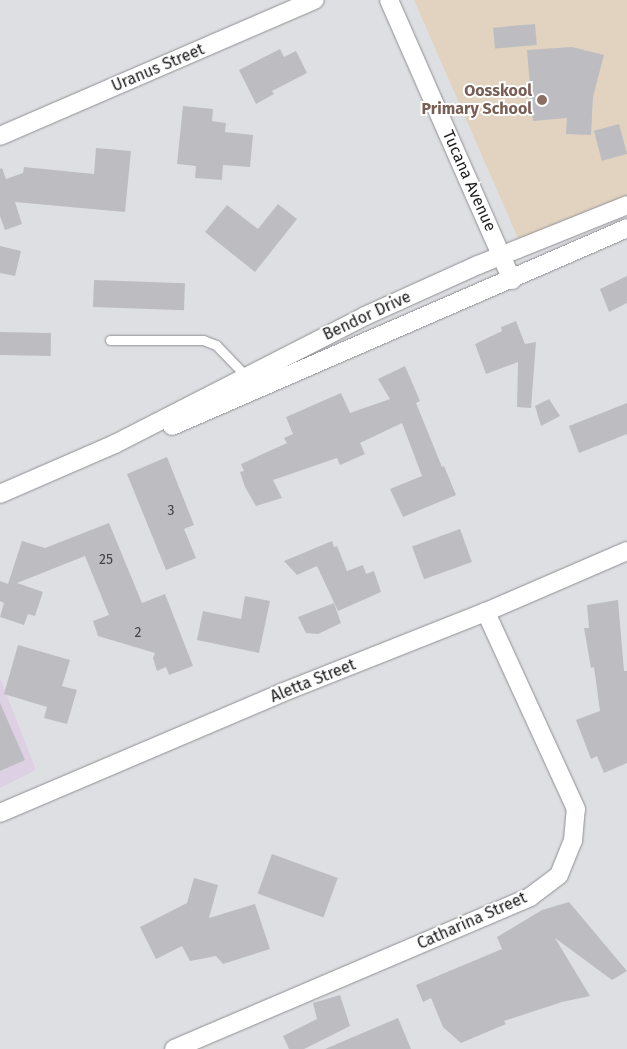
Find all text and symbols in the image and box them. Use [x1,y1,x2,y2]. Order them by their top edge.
street label: Uranus Street [109,40,207,96]
place label: Oosskool Primary School [422,81,532,119]
marker: Oosskool Primary School [536,94,548,106]
street label: Tucana Avenue [438,128,500,234]
street label: Bendor Drive [320,287,414,345]
house number: 3 [168,503,174,519]
house number: 25 [99,552,113,568]
house number: 2 [135,625,141,641]
street label: Aletta Street [268,655,358,707]
street label: Catharina Street [414,888,530,954]

